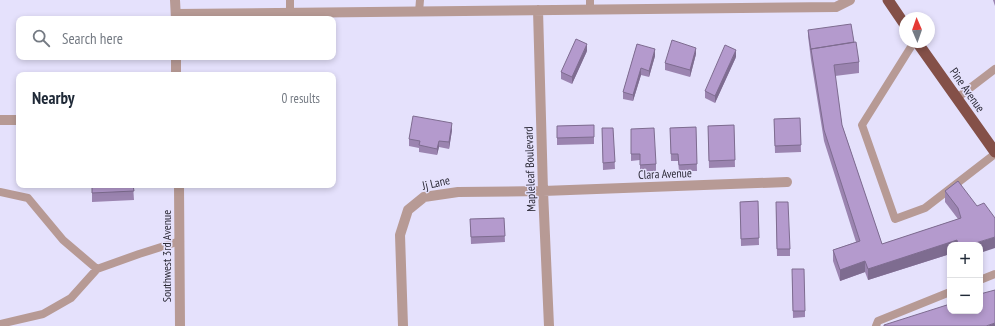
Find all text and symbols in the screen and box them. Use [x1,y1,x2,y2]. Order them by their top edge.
north arrow [899,12,935,48]
search box [16,16,336,60]
icon: search [30,27,52,49]
text: Search here [62,29,123,48]
street label: Pine Avenue [947,65,988,115]
text: Nearby [32,87,75,109]
text: 0 results [281,90,320,107]
street label: Mapleleaf Boulevard [521,126,538,212]
street label: Clara Avenue [638,165,692,182]
street label: Jj Lane [420,172,451,193]
street label: Southwest 3rd Avenue [159,210,174,302]
map controls [947,242,983,314]
button: + [947,242,983,278]
button: − [947,278,983,314]

